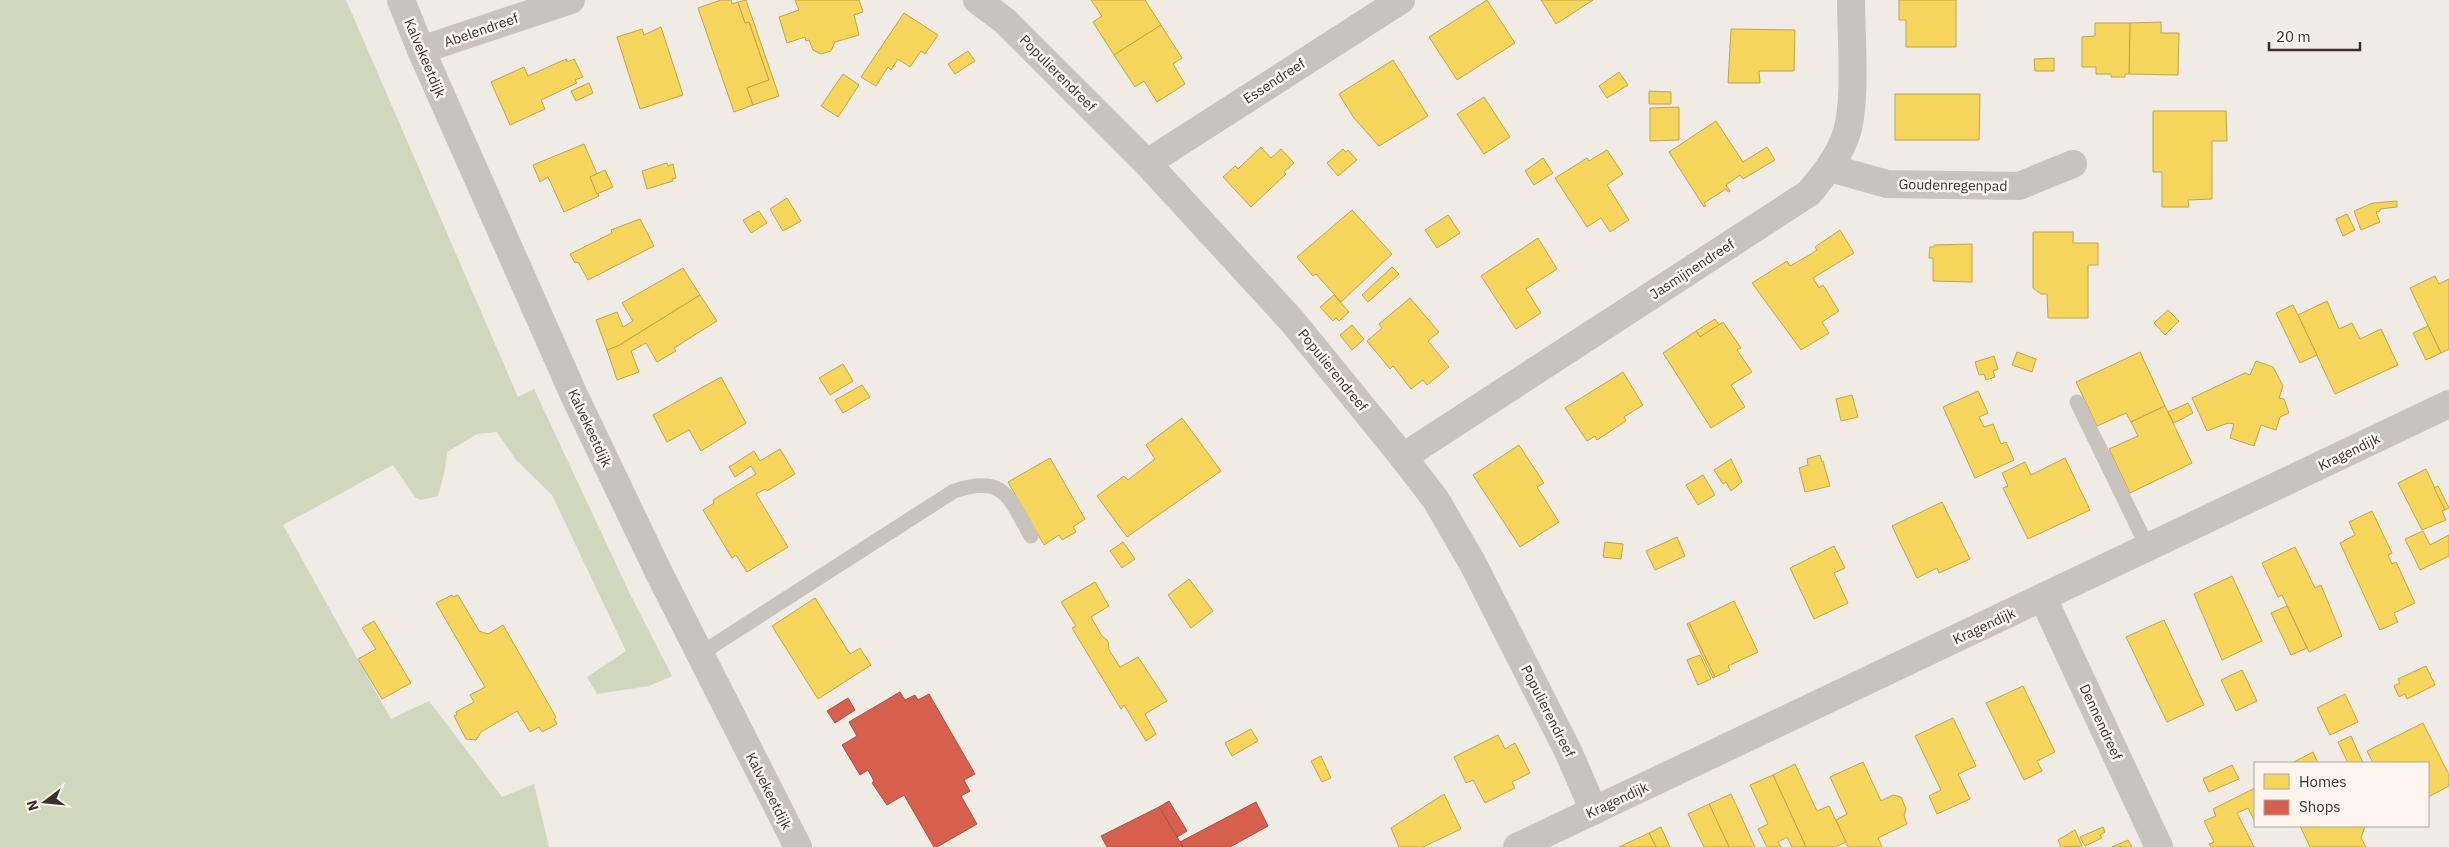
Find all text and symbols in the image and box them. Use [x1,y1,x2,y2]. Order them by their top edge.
street label: Abelendreef [442,9,521,51]
street label: Kalvekeetdijk [400,16,450,101]
scale bar [2269,20,2360,52]
text: 20 m [2276,27,2311,46]
street label: Populierendreef [1016,31,1100,115]
street label: Essendreef [1240,54,1309,108]
street label: Goudenregenpad [1898,175,2008,195]
street label: Jasmijnendreef [1646,235,1738,303]
street label: Populierendreef [1294,325,1372,415]
street label: Kalvekeetdijk [564,386,616,470]
street label: Kragendijk [2315,429,2383,475]
street label: Kragendijk [1950,603,2019,648]
street label: Populierendreef [1517,662,1579,760]
street label: Dennendreef [2076,681,2127,763]
street label: Kalvekeetdijk [742,749,796,833]
legend [2254,762,2429,827]
text: Homes [2299,772,2347,791]
north arrow [20,777,70,827]
street label: Kragendijk [1583,777,1652,822]
text: Shops [2299,797,2341,816]
text: N [22,798,43,813]

